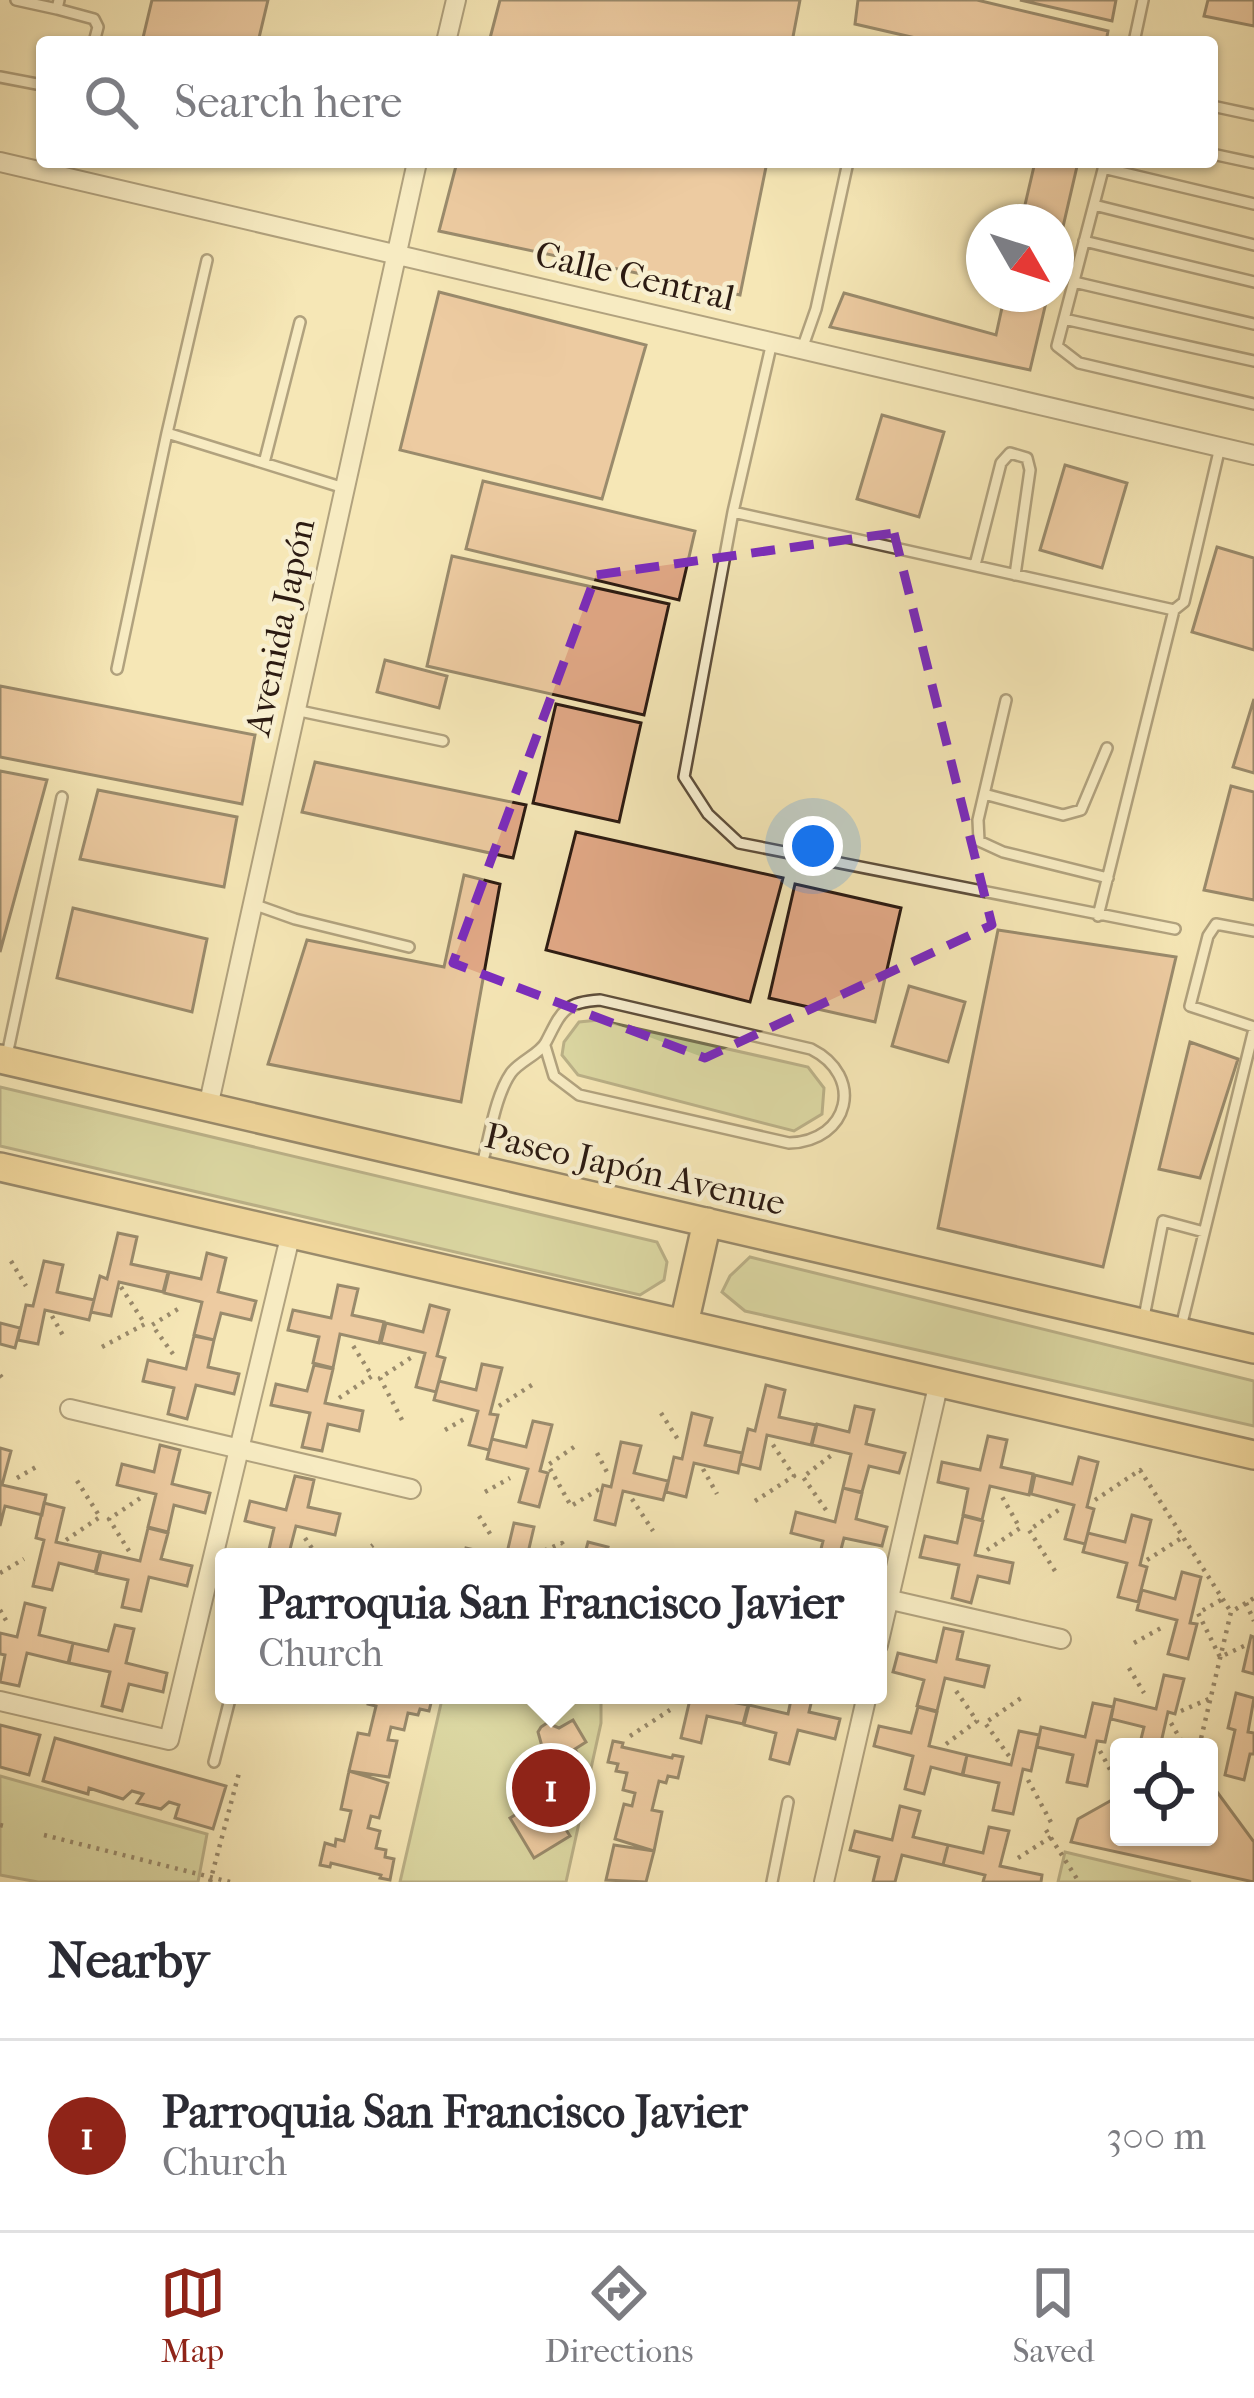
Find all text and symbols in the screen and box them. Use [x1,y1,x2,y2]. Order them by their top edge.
search box [36,36,1218,168]
icon: search [78,69,144,135]
text: Search here [174,76,402,129]
north arrow [966,204,1074,312]
street label: Calle Central [531,233,739,319]
street label: Avenida Japón [236,515,324,741]
your location [783,816,843,876]
street label: Paseo Japón Avenue [481,1114,789,1224]
popup [215,1548,887,1704]
text: Parroquia San Francisco Javier [258,1577,844,1630]
text: Church [258,1630,383,1676]
map controls [1110,1738,1218,1846]
button: locate [1110,1738,1218,1846]
pin: 1 [512,1743,590,1833]
text: Nearby [48,1930,209,1990]
text: Parroquia San Francisco Javier [162,2086,748,2139]
text: 1 [80,2113,94,2159]
text: 300 m [1106,2113,1206,2159]
text: Church [162,2139,287,2185]
tab: Map [160,2260,226,2371]
tab: Directions [545,2260,693,2371]
tab: Saved [1013,2260,1094,2371]

